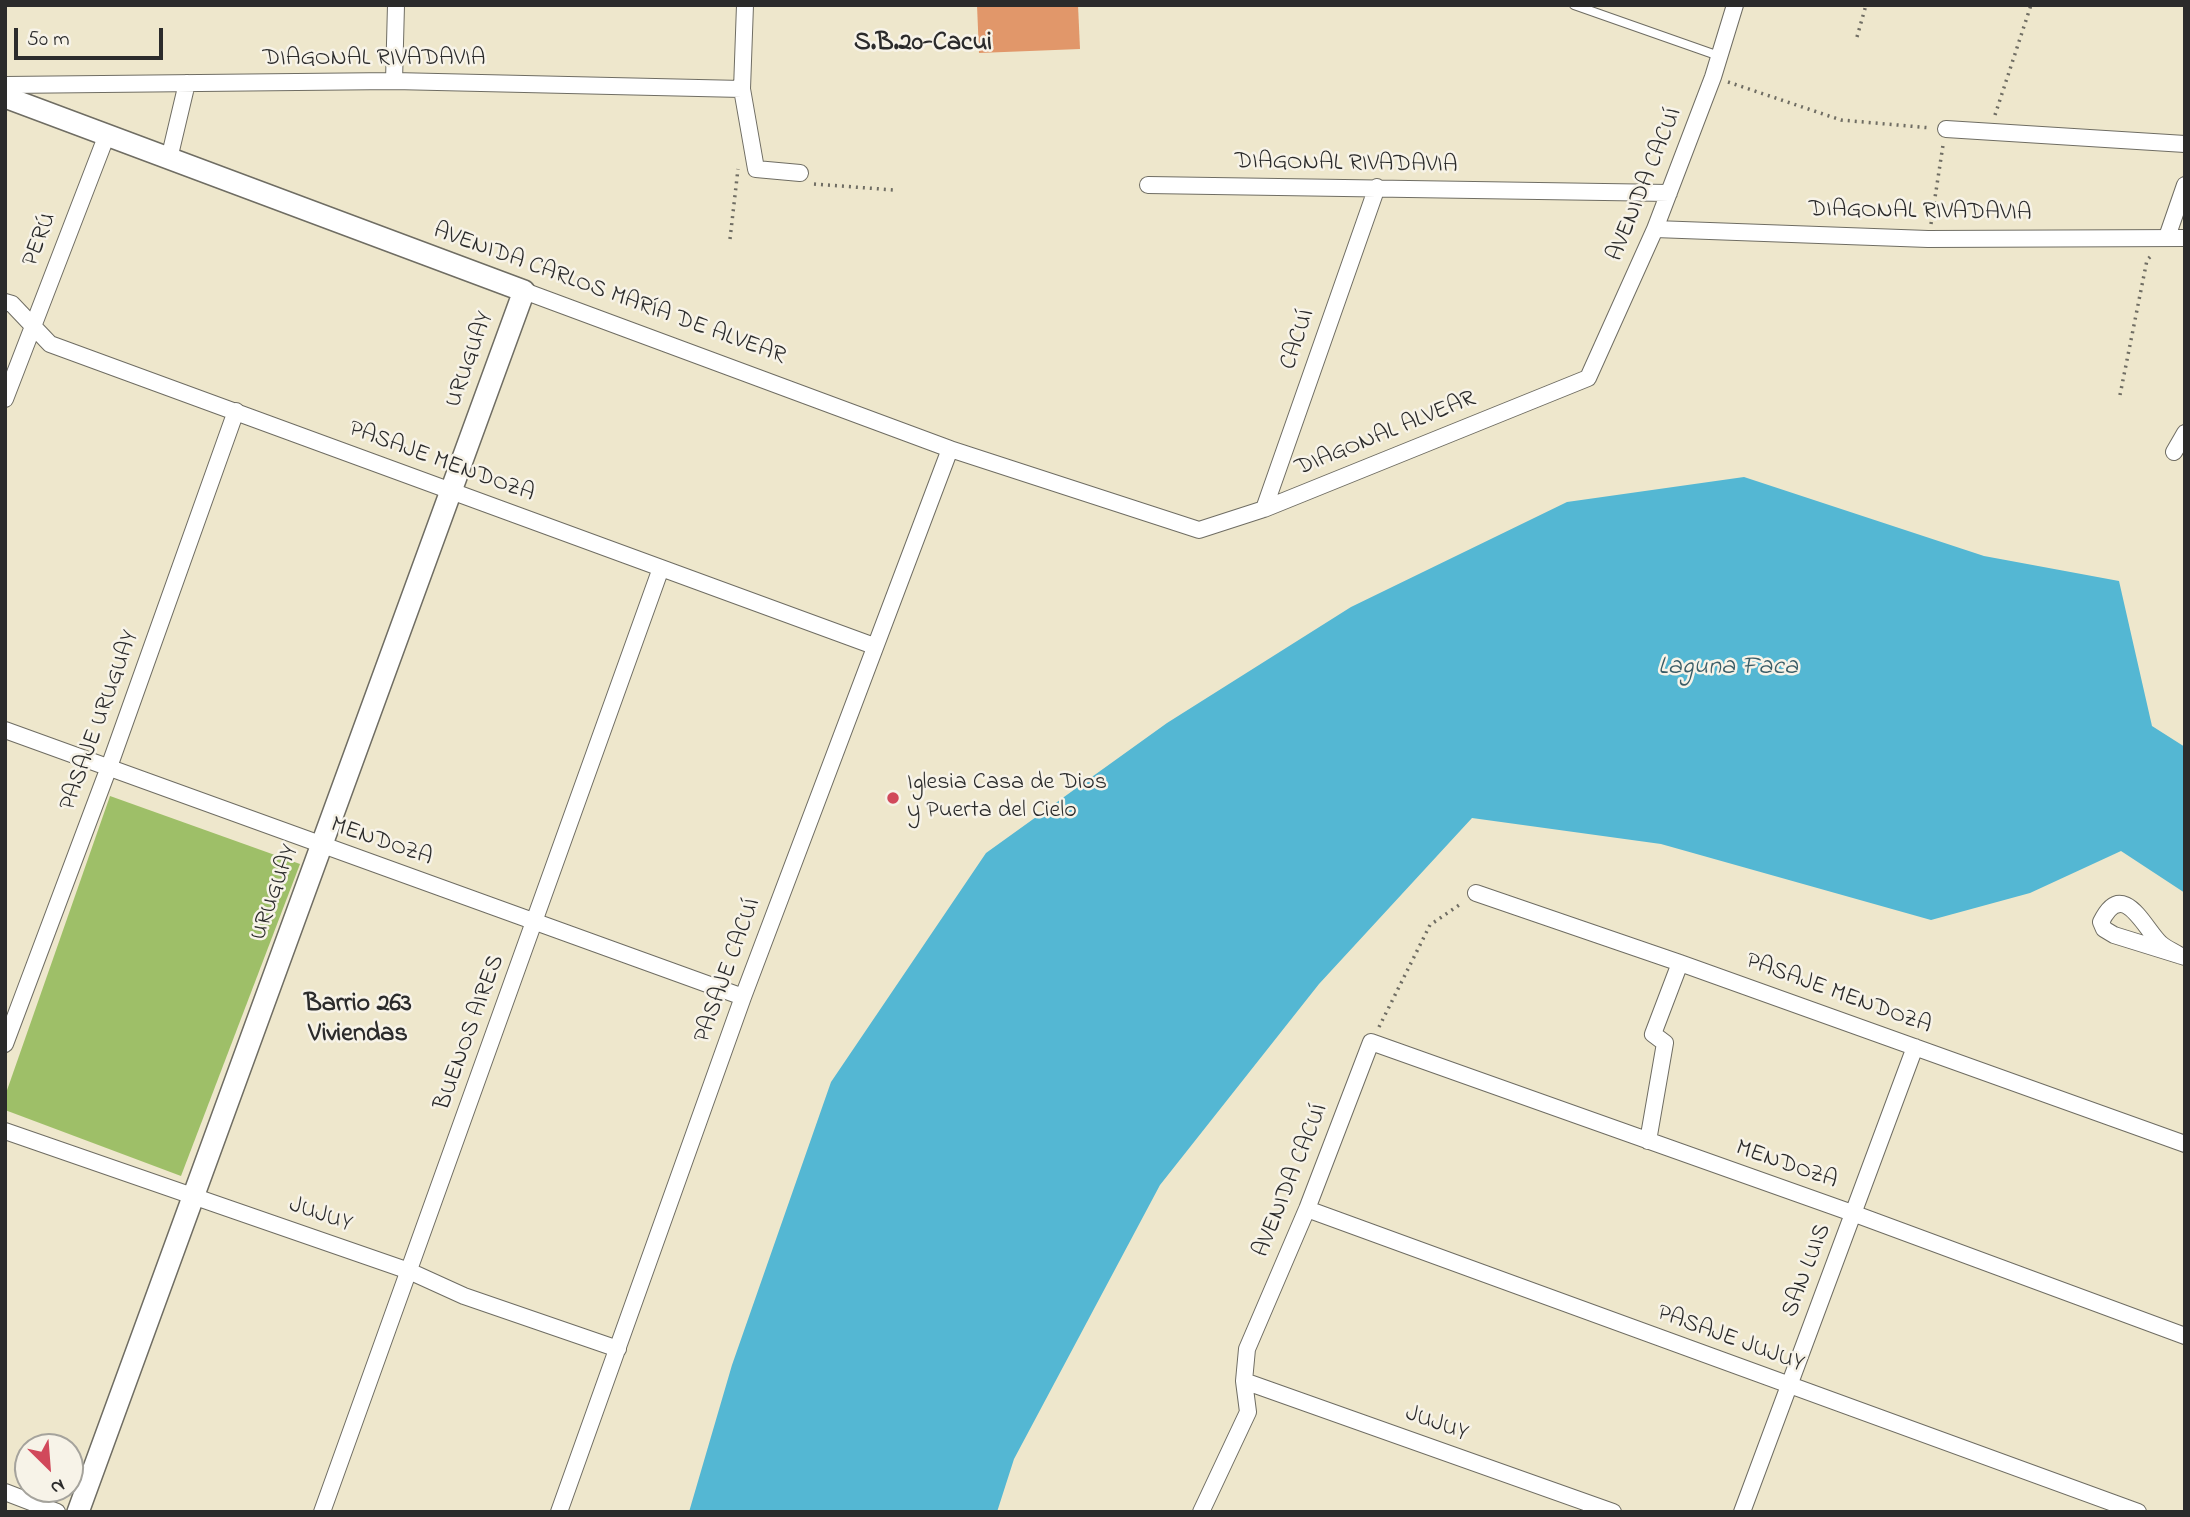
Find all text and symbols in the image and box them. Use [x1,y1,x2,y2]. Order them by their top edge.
scale bar [18,14,166,58]
text: 50 m [27,25,70,55]
district label: S.B.20-Cacui [854,29,992,61]
street label: DIAGONAL RIVADAVIA [262,46,486,74]
street label: AVENIDA CACUÍ [1602,104,1690,266]
street label: DIAGONAL RIVADAVIA [1234,149,1458,181]
street label: DIAGONAL RIVADAVIA [1808,197,2032,229]
street label: PERÚ [18,209,64,271]
street label: AVENIDA CARLOS MARÍA DE ALVEAR [429,218,789,372]
street label: CACUÍ [1275,306,1323,374]
street label: URUGUAY [440,308,502,412]
street label: DIAGONAL ALVEAR [1292,386,1480,484]
street label: PASAJE MENDOZA [344,416,538,510]
street label: PASAJE URUGUAY [55,627,147,815]
water label: Laguna Faca [1658,653,1798,685]
place label: Iglesia Casa de Dios y Puerta del Cielo [907,770,1107,826]
marker: Iglesia Casa de Dios y Puerta del Cielo [885,790,901,806]
street label: MENDOZA [326,812,436,874]
street label: URUGUAY [245,841,307,945]
street label: PASAJE CACUÍ [690,895,768,1047]
street label: PASAJE MENDOZA [1741,948,1935,1042]
street label: BUENOS AIRES [430,952,512,1114]
district label: Barrio 263 Viviendas [304,990,412,1052]
street label: AVENIDA CACUÍ [1248,1100,1336,1262]
street label: MENDOZA [1731,1135,1841,1197]
street label: JUJUY [285,1192,355,1240]
street label: SAN LUIS [1777,1220,1839,1322]
street label: PASAJE JUJUY [1653,1300,1807,1380]
street label: JUJUY [1401,1400,1471,1450]
north arrow [14,1433,84,1503]
text: N [46,1471,69,1501]

